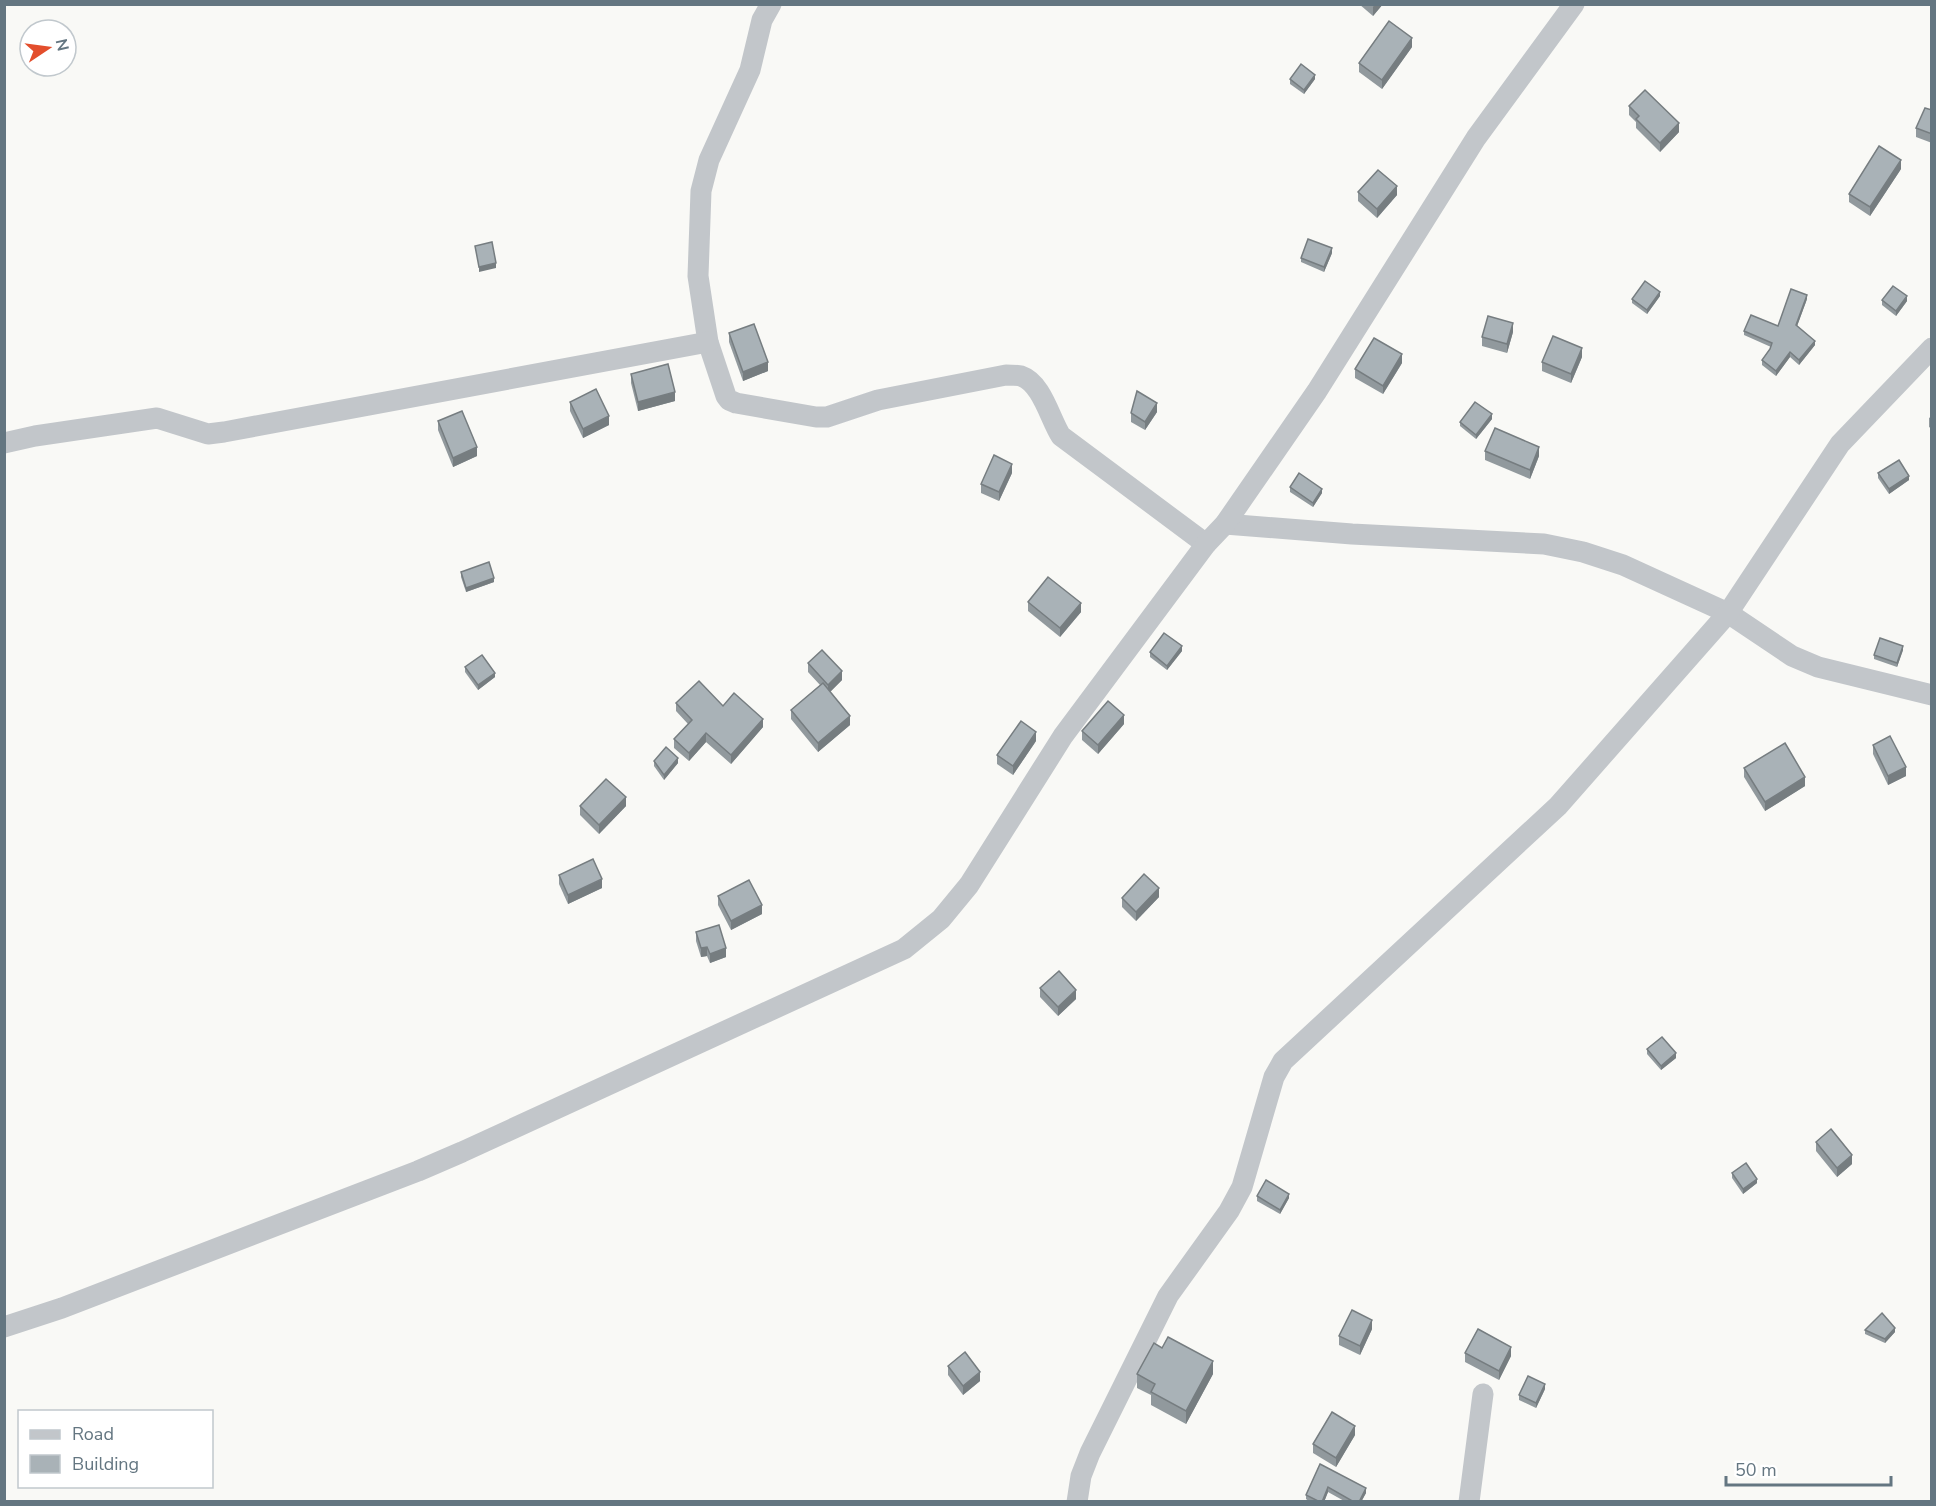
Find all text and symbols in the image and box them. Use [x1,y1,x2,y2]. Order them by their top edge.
north arrow [18,18,78,78]
text: N [50,37,74,53]
legend [18,1410,213,1488]
text: Road [72,1422,114,1446]
scale bar [1726,1449,1891,1487]
text: Building [72,1452,139,1476]
text: 50 m [1735,1458,1777,1482]

